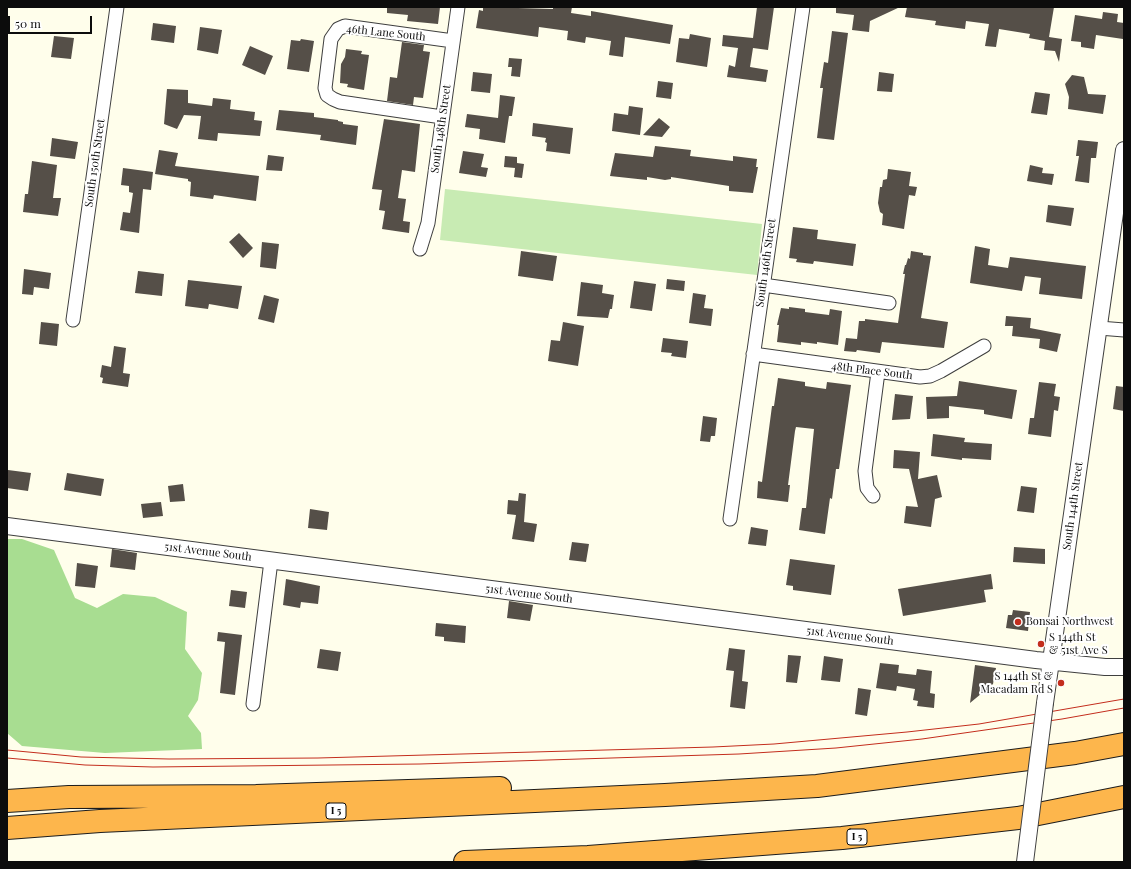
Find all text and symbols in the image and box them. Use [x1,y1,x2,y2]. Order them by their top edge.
scale bar [10,8,94,34]
text: 50 m [15,15,41,31]
street label: 46th Lane South [346,22,426,44]
street label: South 148th Street [428,84,454,174]
street label: South 150th Street [82,118,108,208]
street label: South 146th Street [753,218,779,308]
street label: 48th Place South [831,359,913,383]
street label: South 144th Street [1060,461,1086,551]
street label: 51st Avenue South [164,540,252,564]
street label: 51st Avenue South [485,582,573,606]
place label: Bonsai Northwest [1026,615,1113,629]
marker: Bonsai Northwest [1013,617,1023,627]
street label: 51st Avenue South [806,624,894,648]
place label: S 144th St & 51st Ave S [1049,631,1108,657]
marker: S 144th St & 51st Ave S [1036,639,1046,649]
place label: S 144th St & Macadam Rd S [981,670,1053,696]
marker: S 144th St & Macadam Rd S [1056,678,1066,688]
road number: I 5 [326,803,346,819]
road number: I 5 [847,829,867,845]

